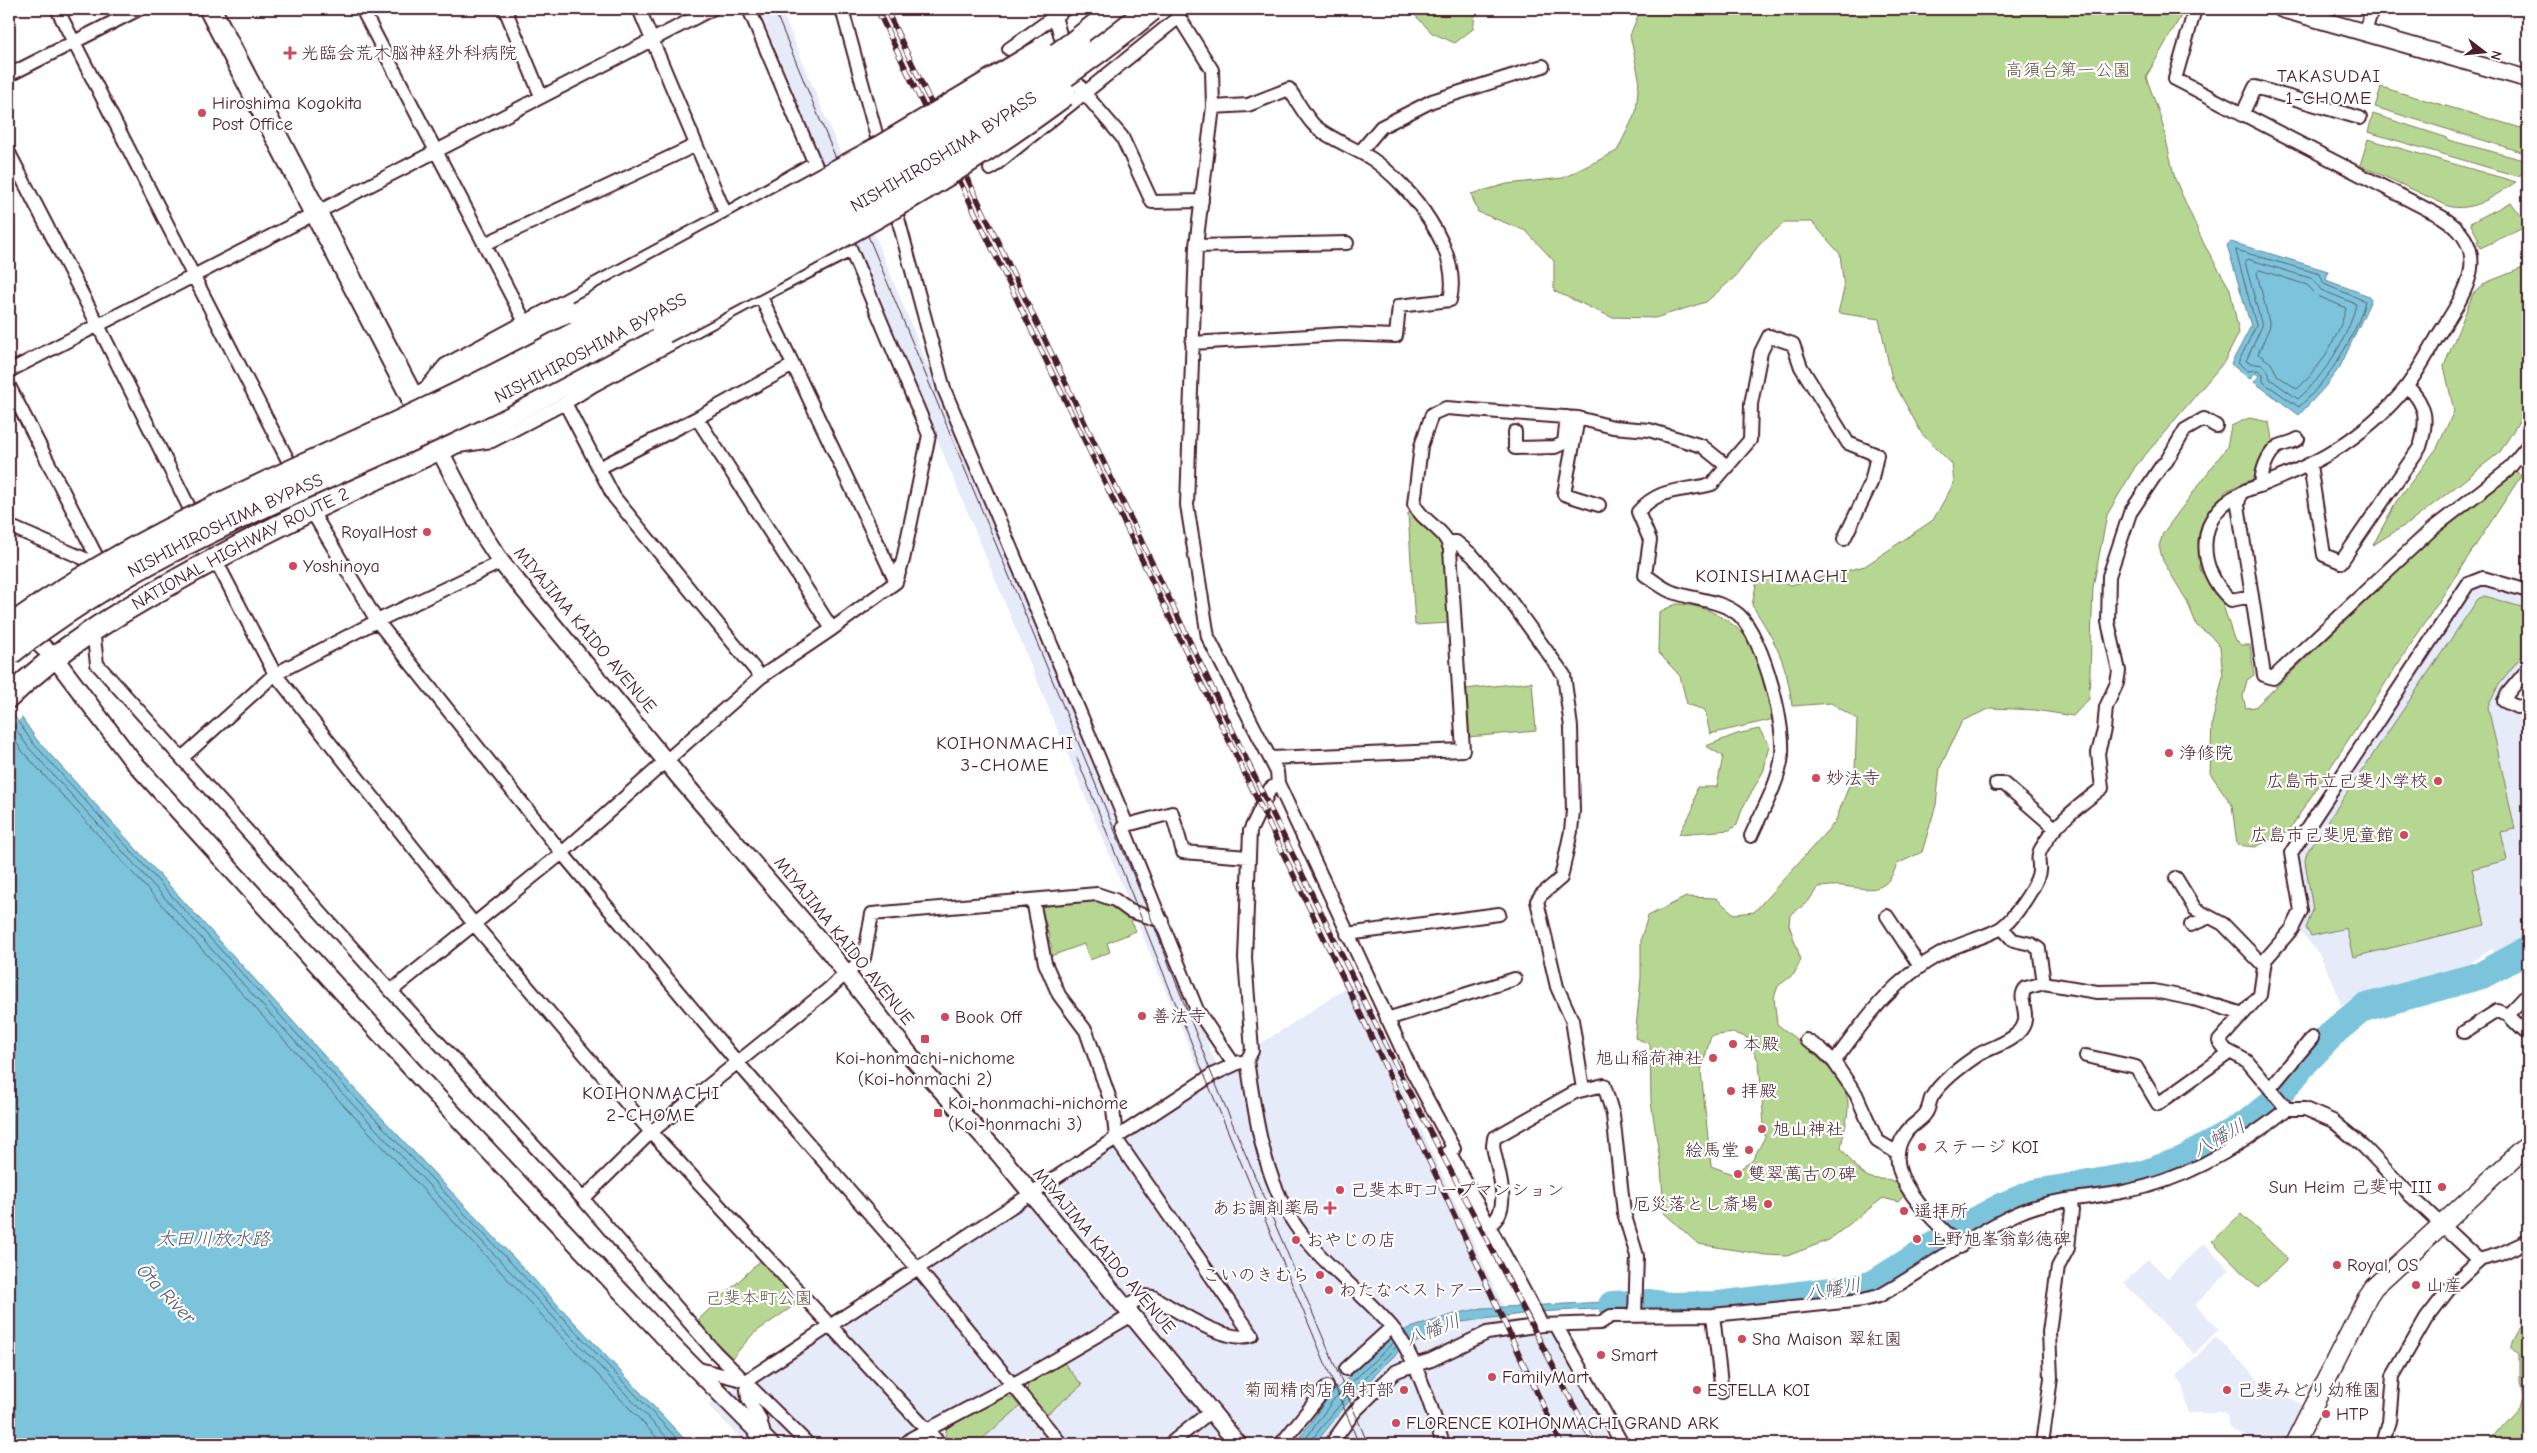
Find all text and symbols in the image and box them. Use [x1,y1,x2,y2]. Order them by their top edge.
north arrow [2460,28,2510,78]
place label: 光臨会荒木脳神経外科病院 [301,43,517,64]
marker: 光臨会荒木脳神経外科病院 [283,46,297,60]
text: N [2487,49,2505,62]
park label: 高須台第一公園 [2005,60,2131,81]
district label: TAKASUDAI 1-CHOME [2277,65,2381,109]
street label: NISHIHIROSHIMA BYPASS [847,87,1041,216]
place label: Hiroshima Kogokita Post Office [212,93,362,135]
marker: Hiroshima Kogokita Post Office [196,107,208,119]
street label: NISHIHIROSHIMA BYPASS [491,288,690,407]
street label: NISHIHIROSHIMA BYPASS [124,469,326,582]
street label: NATIONAL HIGHWAY ROUTE 2 [128,483,352,614]
place label: RoyalHost [341,522,418,543]
marker: RoyalHost [421,526,433,538]
street label: MIYAJIMA KAIDO AVENUE [509,543,661,717]
place label: Yoshinoya [303,556,380,577]
marker: Yoshinoya [287,560,299,572]
district label: KOINISHIMACHI [1695,565,1849,587]
district label: KOIHONMACHI 3-CHOME [936,732,1074,776]
place label: 浄修院 [2179,743,2233,764]
marker: 浄修院 [2163,747,2175,759]
place label: 妙法寺 [1826,768,1880,789]
place label: 広島市立己斐小学校 [2266,771,2428,792]
marker: 妙法寺 [1810,772,1822,784]
marker: 広島市立己斐小学校 [2432,775,2444,787]
place label: 広島市己斐児童館 [2250,825,2394,846]
marker: 広島市己斐児童館 [2398,829,2410,841]
street label: MIYAJIMA KAIDO AVENUE [770,853,918,1029]
place label: 善法寺 [1152,1006,1206,1027]
place label: Book Off [955,1007,1023,1028]
marker: 善法寺 [1136,1010,1148,1022]
marker: Book Off [939,1011,951,1023]
marker: Koi-honmachi-nichome (Koi-honmachi 2) [919,1033,931,1045]
place label: 本殿 [1743,1034,1779,1055]
marker: 本殿 [1727,1038,1739,1050]
place label: Koi-honmachi-nichome (Koi-honmachi 2) [835,1048,1015,1090]
place label: 旭山稲荷神社 [1595,1048,1703,1069]
marker: 旭山稲荷神社 [1707,1052,1719,1064]
place label: 拝殿 [1741,1081,1777,1102]
district label: KOIHONMACHI 2-CHOME [582,1082,720,1126]
marker: 拝殿 [1725,1085,1737,1097]
place label: Koi-honmachi-nichome (Koi-honmachi 3) [948,1093,1128,1135]
marker: Koi-honmachi-nichome (Koi-honmachi 3) [932,1107,944,1119]
water label: 八幡川 [2189,1115,2249,1161]
place label: 旭山神社 [1772,1119,1844,1140]
marker: 旭山神社 [1756,1123,1768,1135]
place label: ステージ KOI [1932,1137,2039,1158]
place label: 絵馬堂 [1685,1140,1739,1161]
marker: ステージ KOI [1916,1141,1928,1153]
marker: 絵馬堂 [1743,1144,1755,1156]
street label: MIYAJIMA KAIDO AVENUE [1028,1164,1180,1338]
place label: 雙翠萬古の碑 [1748,1164,1856,1185]
marker: 雙翠萬古の碑 [1732,1168,1744,1180]
place label: Sun Heim 己斐中 III [2269,1177,2432,1198]
place label: 己斐本町コープマンション [1350,1180,1565,1201]
marker: Sun Heim 己斐中 III [2436,1181,2448,1193]
marker: 己斐本町コープマンション [1334,1184,1346,1196]
place label: 厄災落とし斎場 [1632,1194,1758,1215]
place label: あお調剤薬局 [1212,1198,1320,1219]
marker: 厄災落とし斎場 [1762,1198,1774,1210]
place label: 遥拝所 [1914,1201,1968,1222]
marker: あお調剤薬局 [1324,1202,1336,1214]
marker: 遥拝所 [1898,1205,1910,1217]
water label: 太田川放水路 [156,1228,271,1250]
place label: 上野旭峯翁彰徳碑 [1927,1229,2071,1250]
place label: おやじの店 [1306,1230,1396,1251]
marker: 上野旭峯翁彰徳碑 [1911,1233,1923,1245]
marker: おやじの店 [1290,1234,1302,1246]
place label: Royal, OS [2347,1255,2418,1276]
marker: Royal, OS [2331,1259,2343,1271]
water label: Ōta River [132,1260,201,1329]
place label: こいのきむら [1202,1265,1310,1286]
marker: こいのきむら [1314,1269,1326,1281]
water label: 八幡川 [1803,1274,1863,1304]
place label: 山産 [2426,1275,2462,1296]
marker: 山産 [2410,1279,2422,1291]
place label: わたなべストアー [1339,1280,1484,1301]
marker: わたなべストアー [1323,1284,1335,1296]
park label: 己斐本町公園 [705,1288,813,1309]
water label: 八幡川 [1402,1310,1464,1350]
place label: Sha Maison 翠紅園 [1752,1329,1902,1350]
marker: Sha Maison 翠紅園 [1736,1333,1748,1345]
place label: Smart [1611,1345,1658,1366]
marker: Smart [1595,1349,1607,1361]
place label: FamilyMart [1502,1367,1589,1388]
marker: FamilyMart [1486,1371,1498,1383]
place label: 菊岡精肉店 角打部 [1244,1380,1394,1401]
place label: ESTELLA KOI [1707,1380,1810,1401]
place label: 己斐みどり幼稚園 [2237,1380,2381,1401]
marker: 菊岡精肉店 角打部 [1398,1384,1410,1396]
marker: ESTELLA KOI [1691,1384,1703,1396]
marker: 己斐みどり幼稚園 [2221,1384,2233,1396]
place label: HTP [2336,1404,2369,1425]
marker: HTP [2320,1408,2332,1420]
place label: FLORENCE KOIHONMACHI GRAND ARK [1406,1413,1719,1434]
marker: FLORENCE KOIHONMACHI GRAND ARK [1390,1417,1402,1429]

